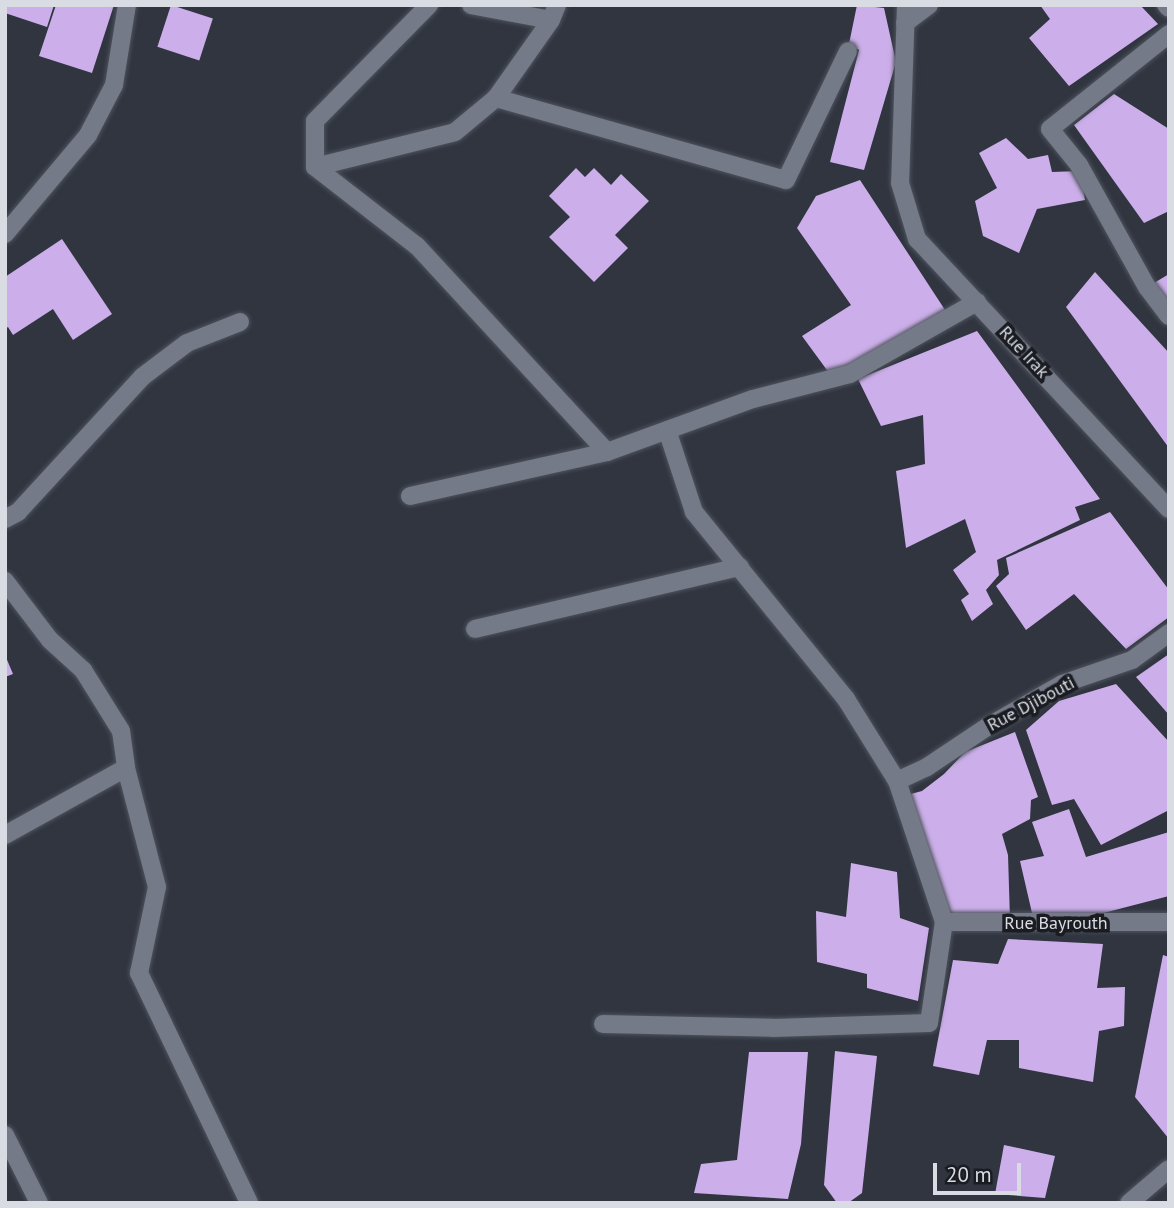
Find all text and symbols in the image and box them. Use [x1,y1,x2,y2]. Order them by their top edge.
street label: Rue Irak [995,322,1053,382]
street label: Rue Djibouti [984,672,1078,736]
street label: Rue Bayrouth [1004,912,1108,934]
scale bar [936,1148,1024,1192]
text: 20 m [946,1161,992,1188]

